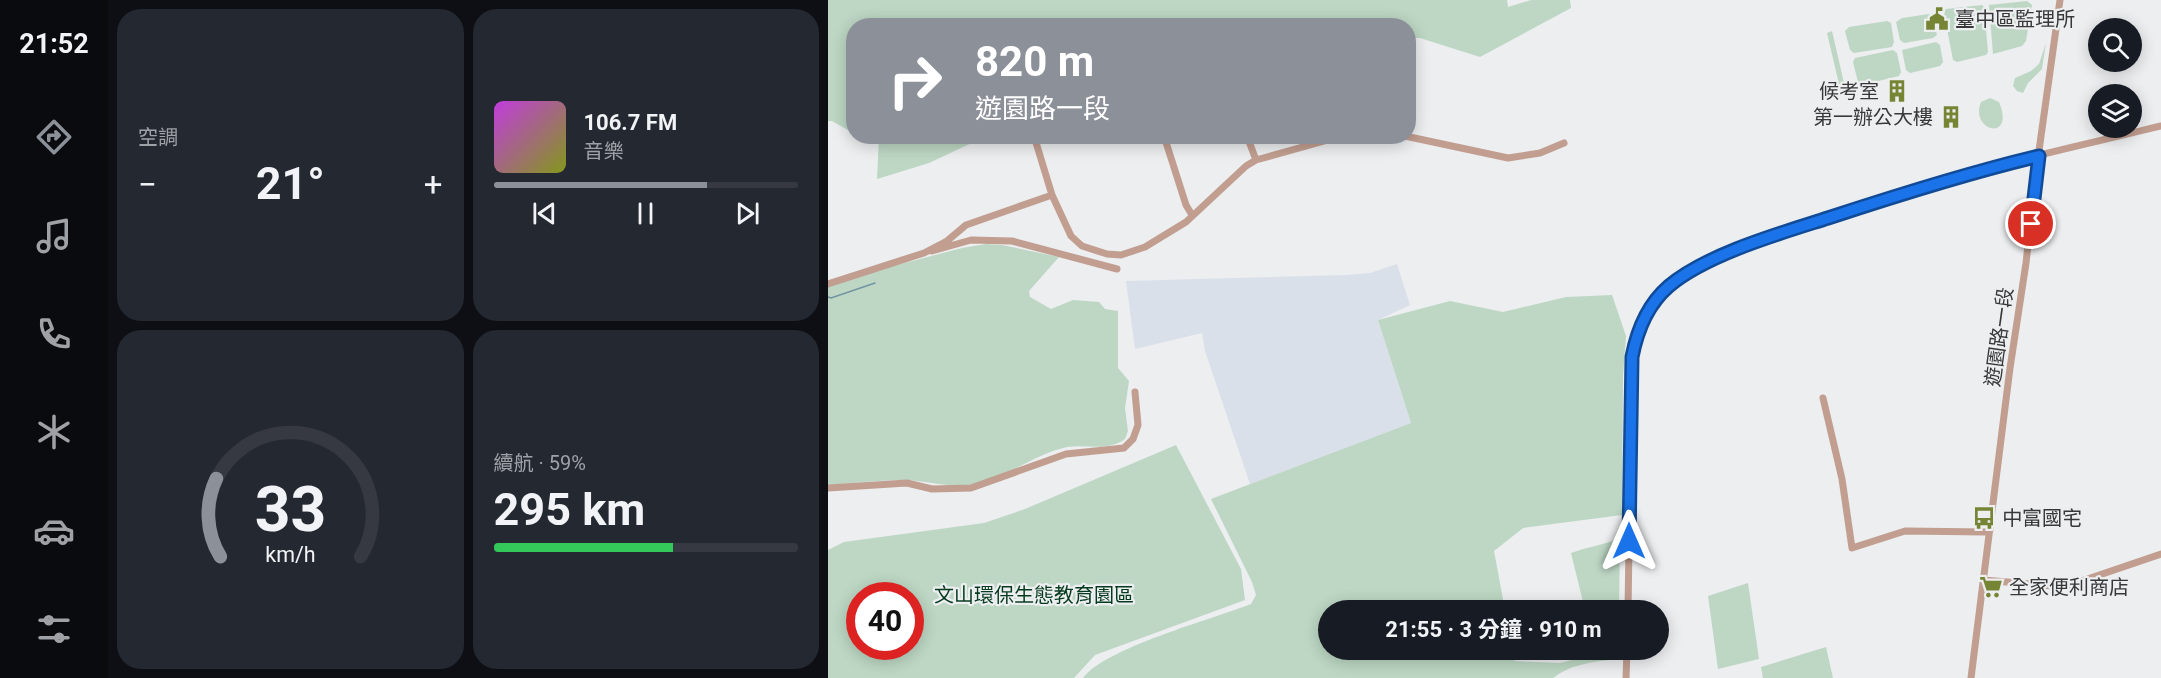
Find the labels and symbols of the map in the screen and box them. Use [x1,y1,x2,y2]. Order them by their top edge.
public building icon: 臺中區監理所 [1924,6,1950,32]
place label: 臺中區監理所 [1955,7,2075,31]
building icon: 候考室 [1884,78,1910,104]
place label: 候考室 [1819,79,1879,103]
building icon: 第一辦公大樓 [1938,104,1964,130]
place label: 第一辦公大樓 [1813,105,1933,129]
pin [2005,198,2056,249]
street label: 遊園路一段 [1980,286,2018,388]
bus stop icon: 中富國宅 [1971,505,1997,531]
place label: 中富國宅 [2002,506,2082,530]
position arrow [1597,509,1661,573]
supermarket icon: 全家便利商店 [1978,574,2004,600]
place label: 全家便利商店 [2009,575,2129,599]
speed limit sign: 40 [846,582,924,660]
park label: 文山環保生態教育園區 [934,583,1134,607]

